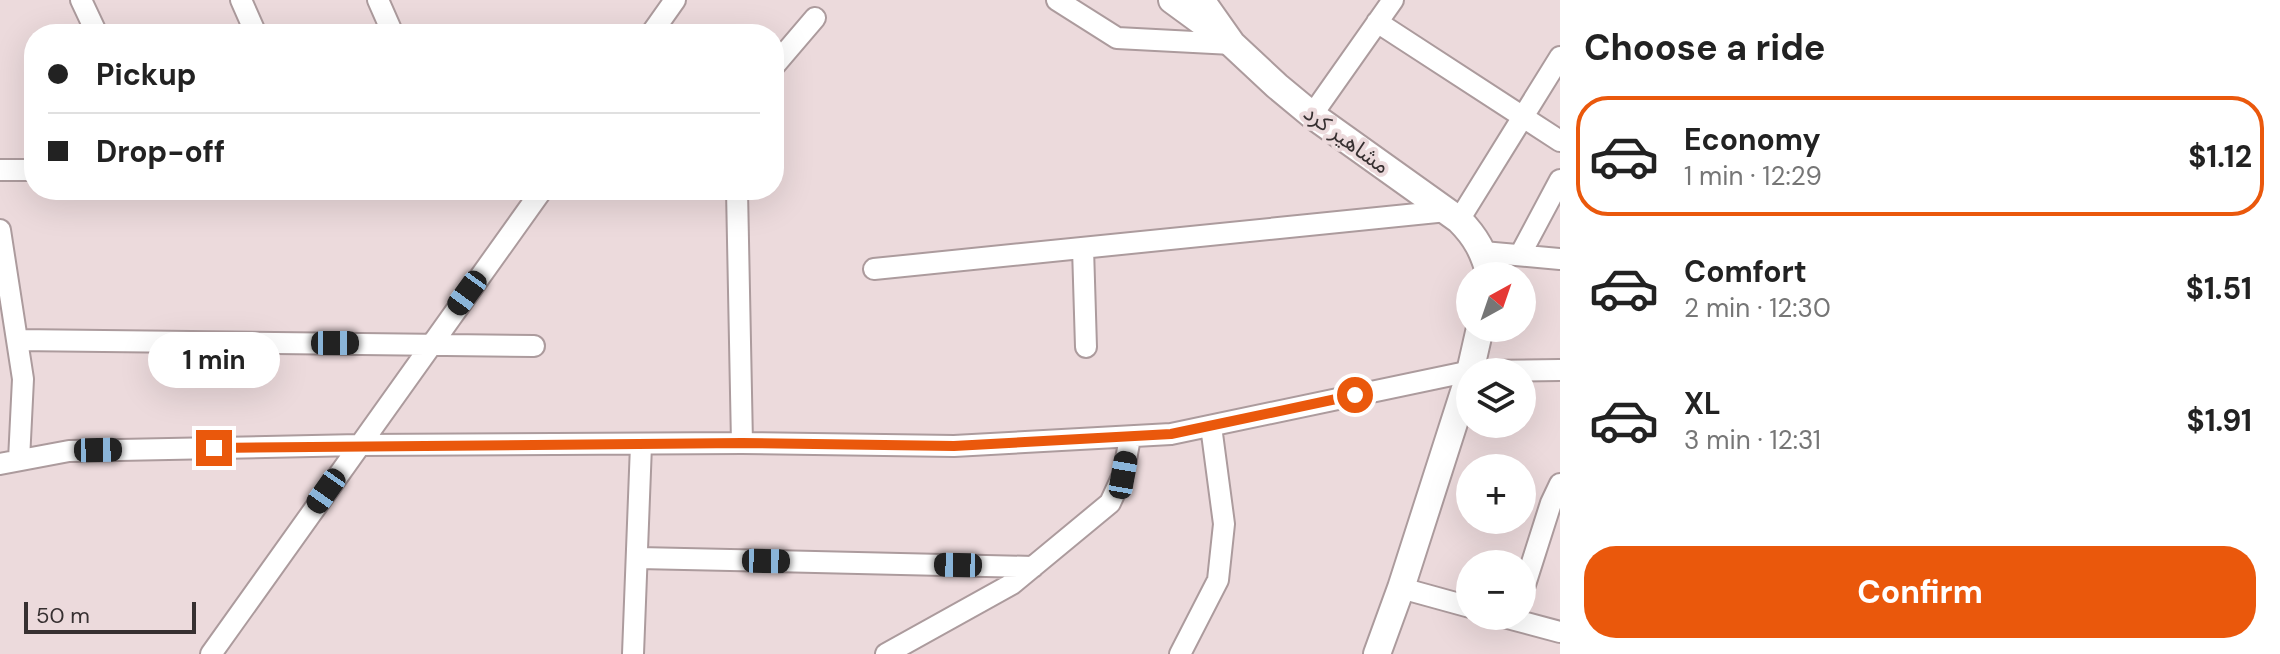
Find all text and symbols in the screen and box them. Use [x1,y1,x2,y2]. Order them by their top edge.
text: Choose a ride [1584,24,1825,71]
text: Pickup [96,55,196,94]
street label: مشاهیر کرد [1298,98,1396,180]
icon: car [1588,120,1660,192]
text: Economy [1684,120,1821,159]
text: Drop-off [96,132,225,171]
text: $1.12 [2188,137,2252,176]
text: 1 min · 12:29 [1684,159,1822,193]
icon: car [1588,252,1660,324]
text: Comfort [1684,252,1807,291]
north arrow [1456,262,1536,342]
map controls [1456,262,1536,630]
car [443,267,491,319]
text: $1.51 [2186,269,2252,308]
text: 2 min · 12:30 [1684,291,1831,325]
car [311,331,359,355]
callout: 1 min [148,332,280,388]
text: 1 min [182,343,246,377]
button: layers [1456,358,1536,438]
route start [1337,377,1373,413]
icon: car [1588,384,1660,456]
text: XL [1684,384,1721,423]
text: $1.91 [2187,401,2252,440]
text: 3 min · 12:31 [1684,423,1821,457]
route end [196,430,232,466]
car [74,438,122,462]
car [1107,449,1139,501]
button: + [1456,454,1536,534]
car [302,464,350,518]
button: Confirm [1584,546,2256,638]
car [742,549,790,573]
button: − [1456,550,1536,630]
car [934,553,982,577]
scale bar [24,598,196,634]
text: 50 m [36,601,90,630]

